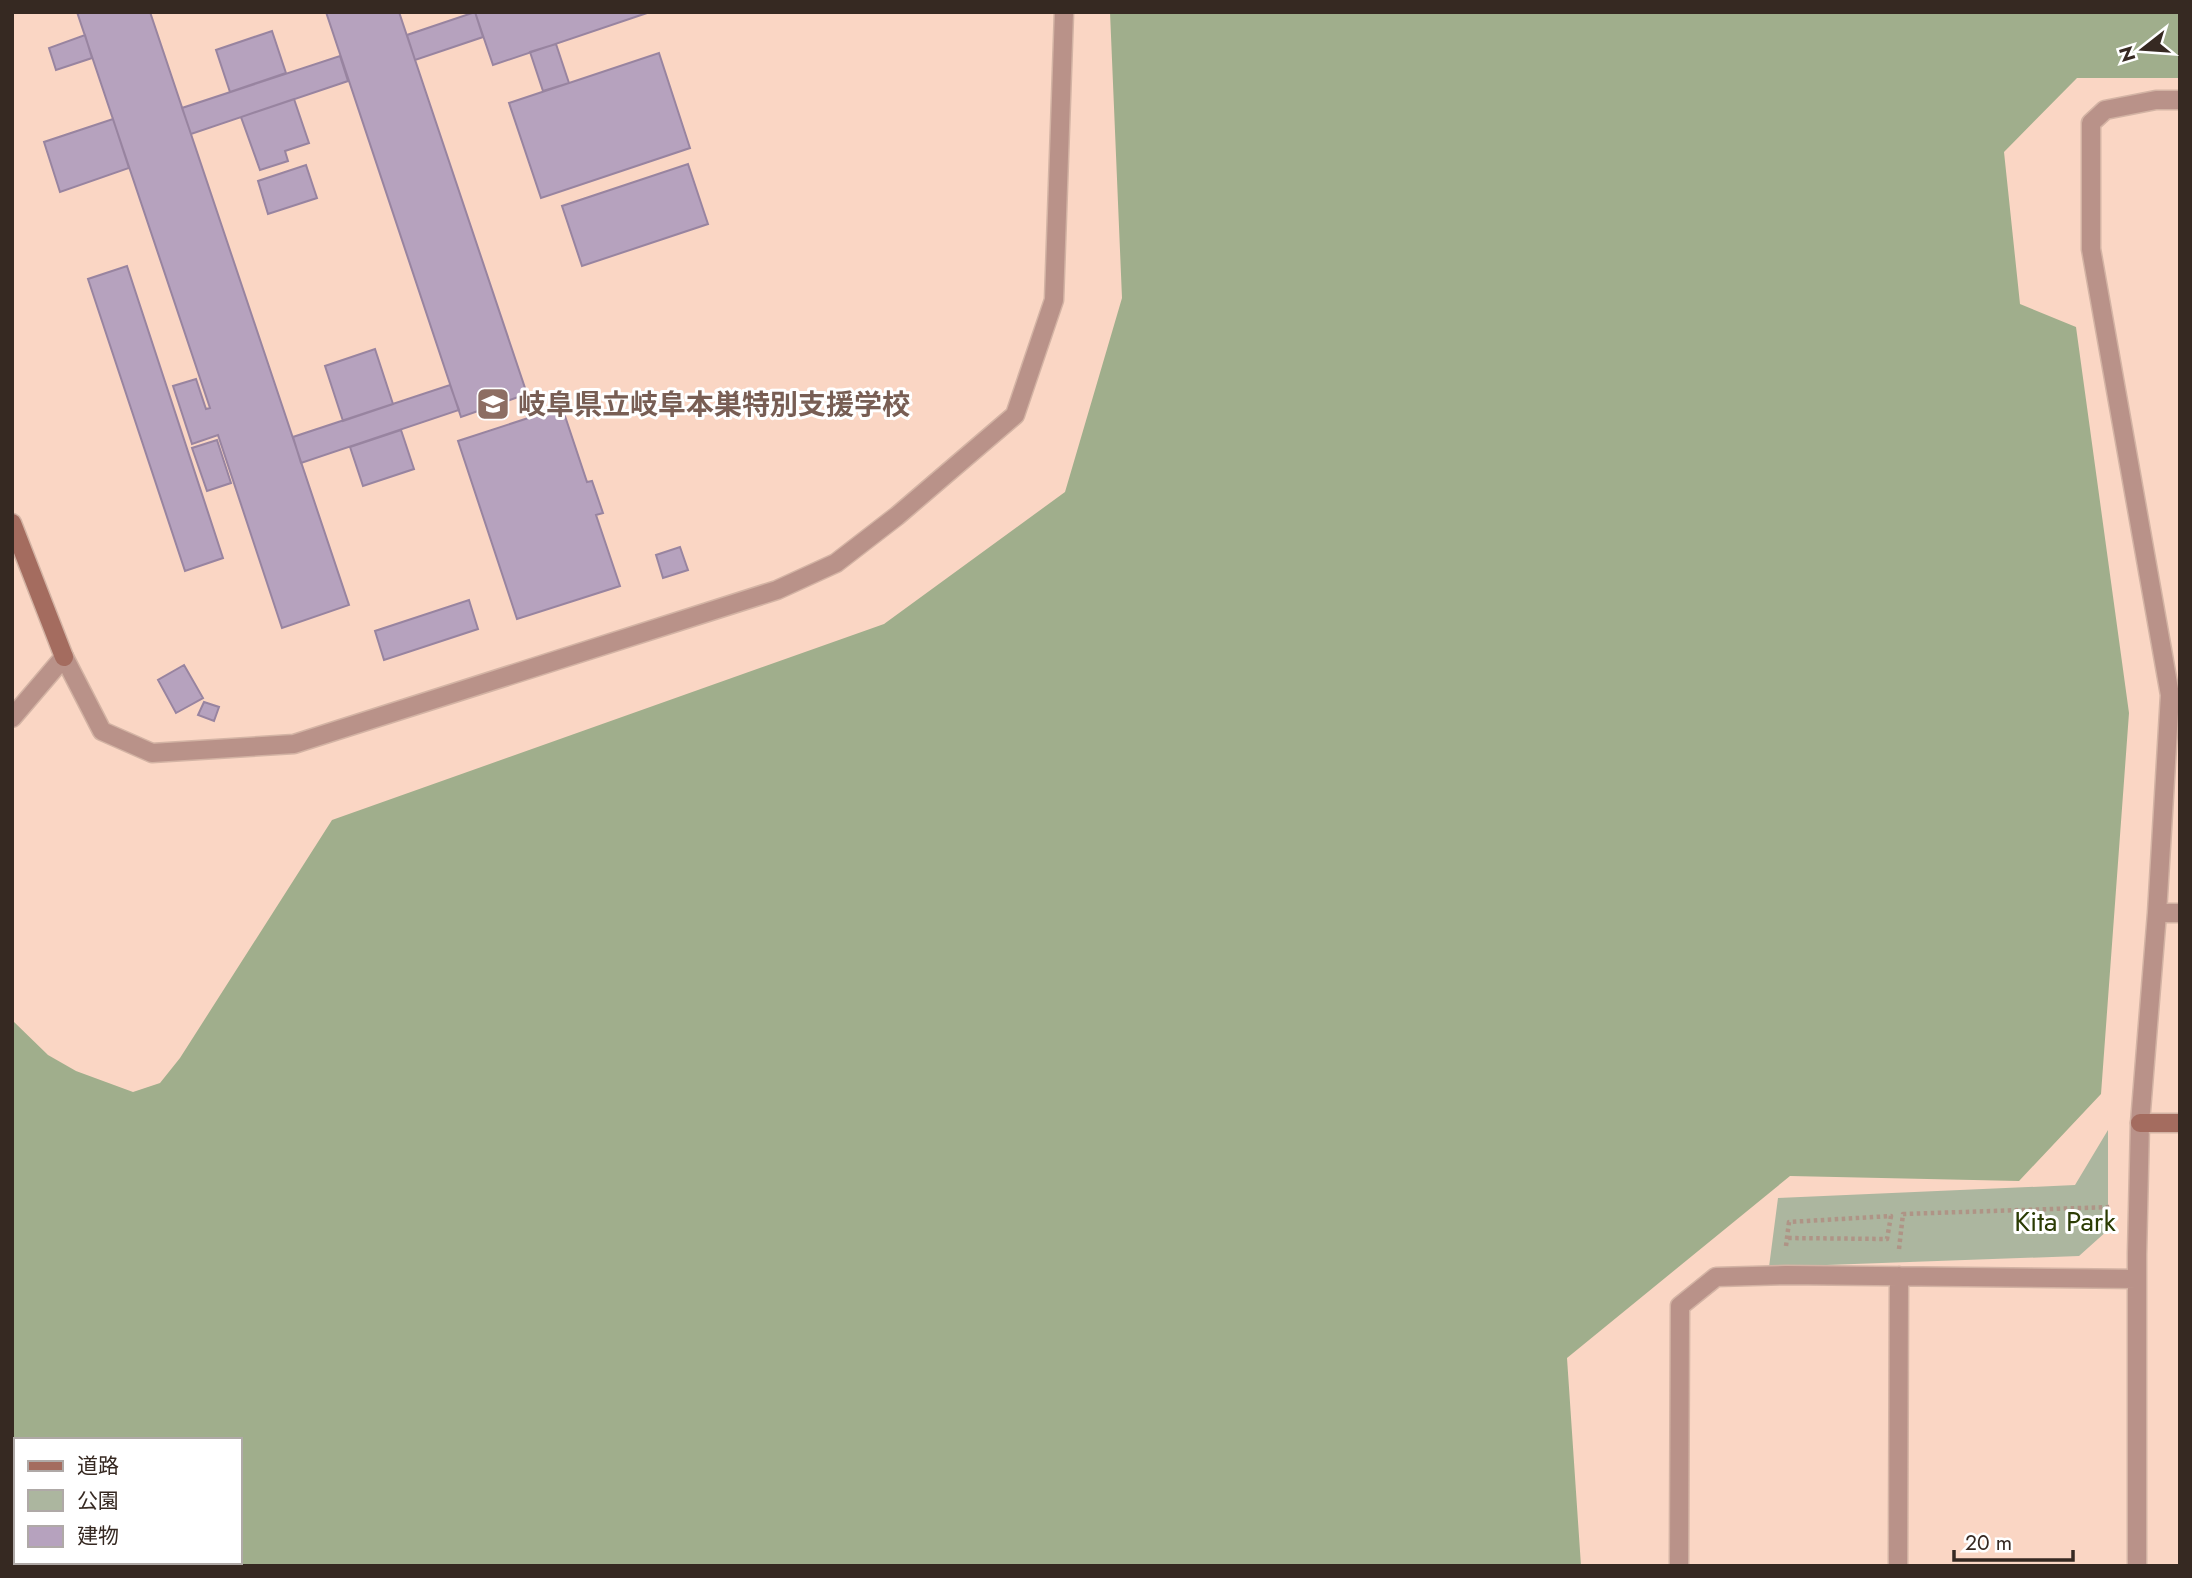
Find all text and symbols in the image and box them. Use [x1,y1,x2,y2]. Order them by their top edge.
north arrow [2108,14,2178,84]
text: N [2112,43,2142,65]
place label: 岐阜県立岐阜本巣特別支援学校 [518,384,910,425]
school or university icon: 岐阜県立岐阜本巣特別支援学校 [474,385,512,423]
park label: Kita Park [2014,1201,2116,1242]
legend [14,1438,242,1564]
text: 道路 [77,1451,119,1481]
text: 公園 [77,1486,119,1516]
scale bar [1954,1518,2073,1562]
text: 建物 [77,1521,119,1551]
text: 20 m [1965,1528,2012,1558]

